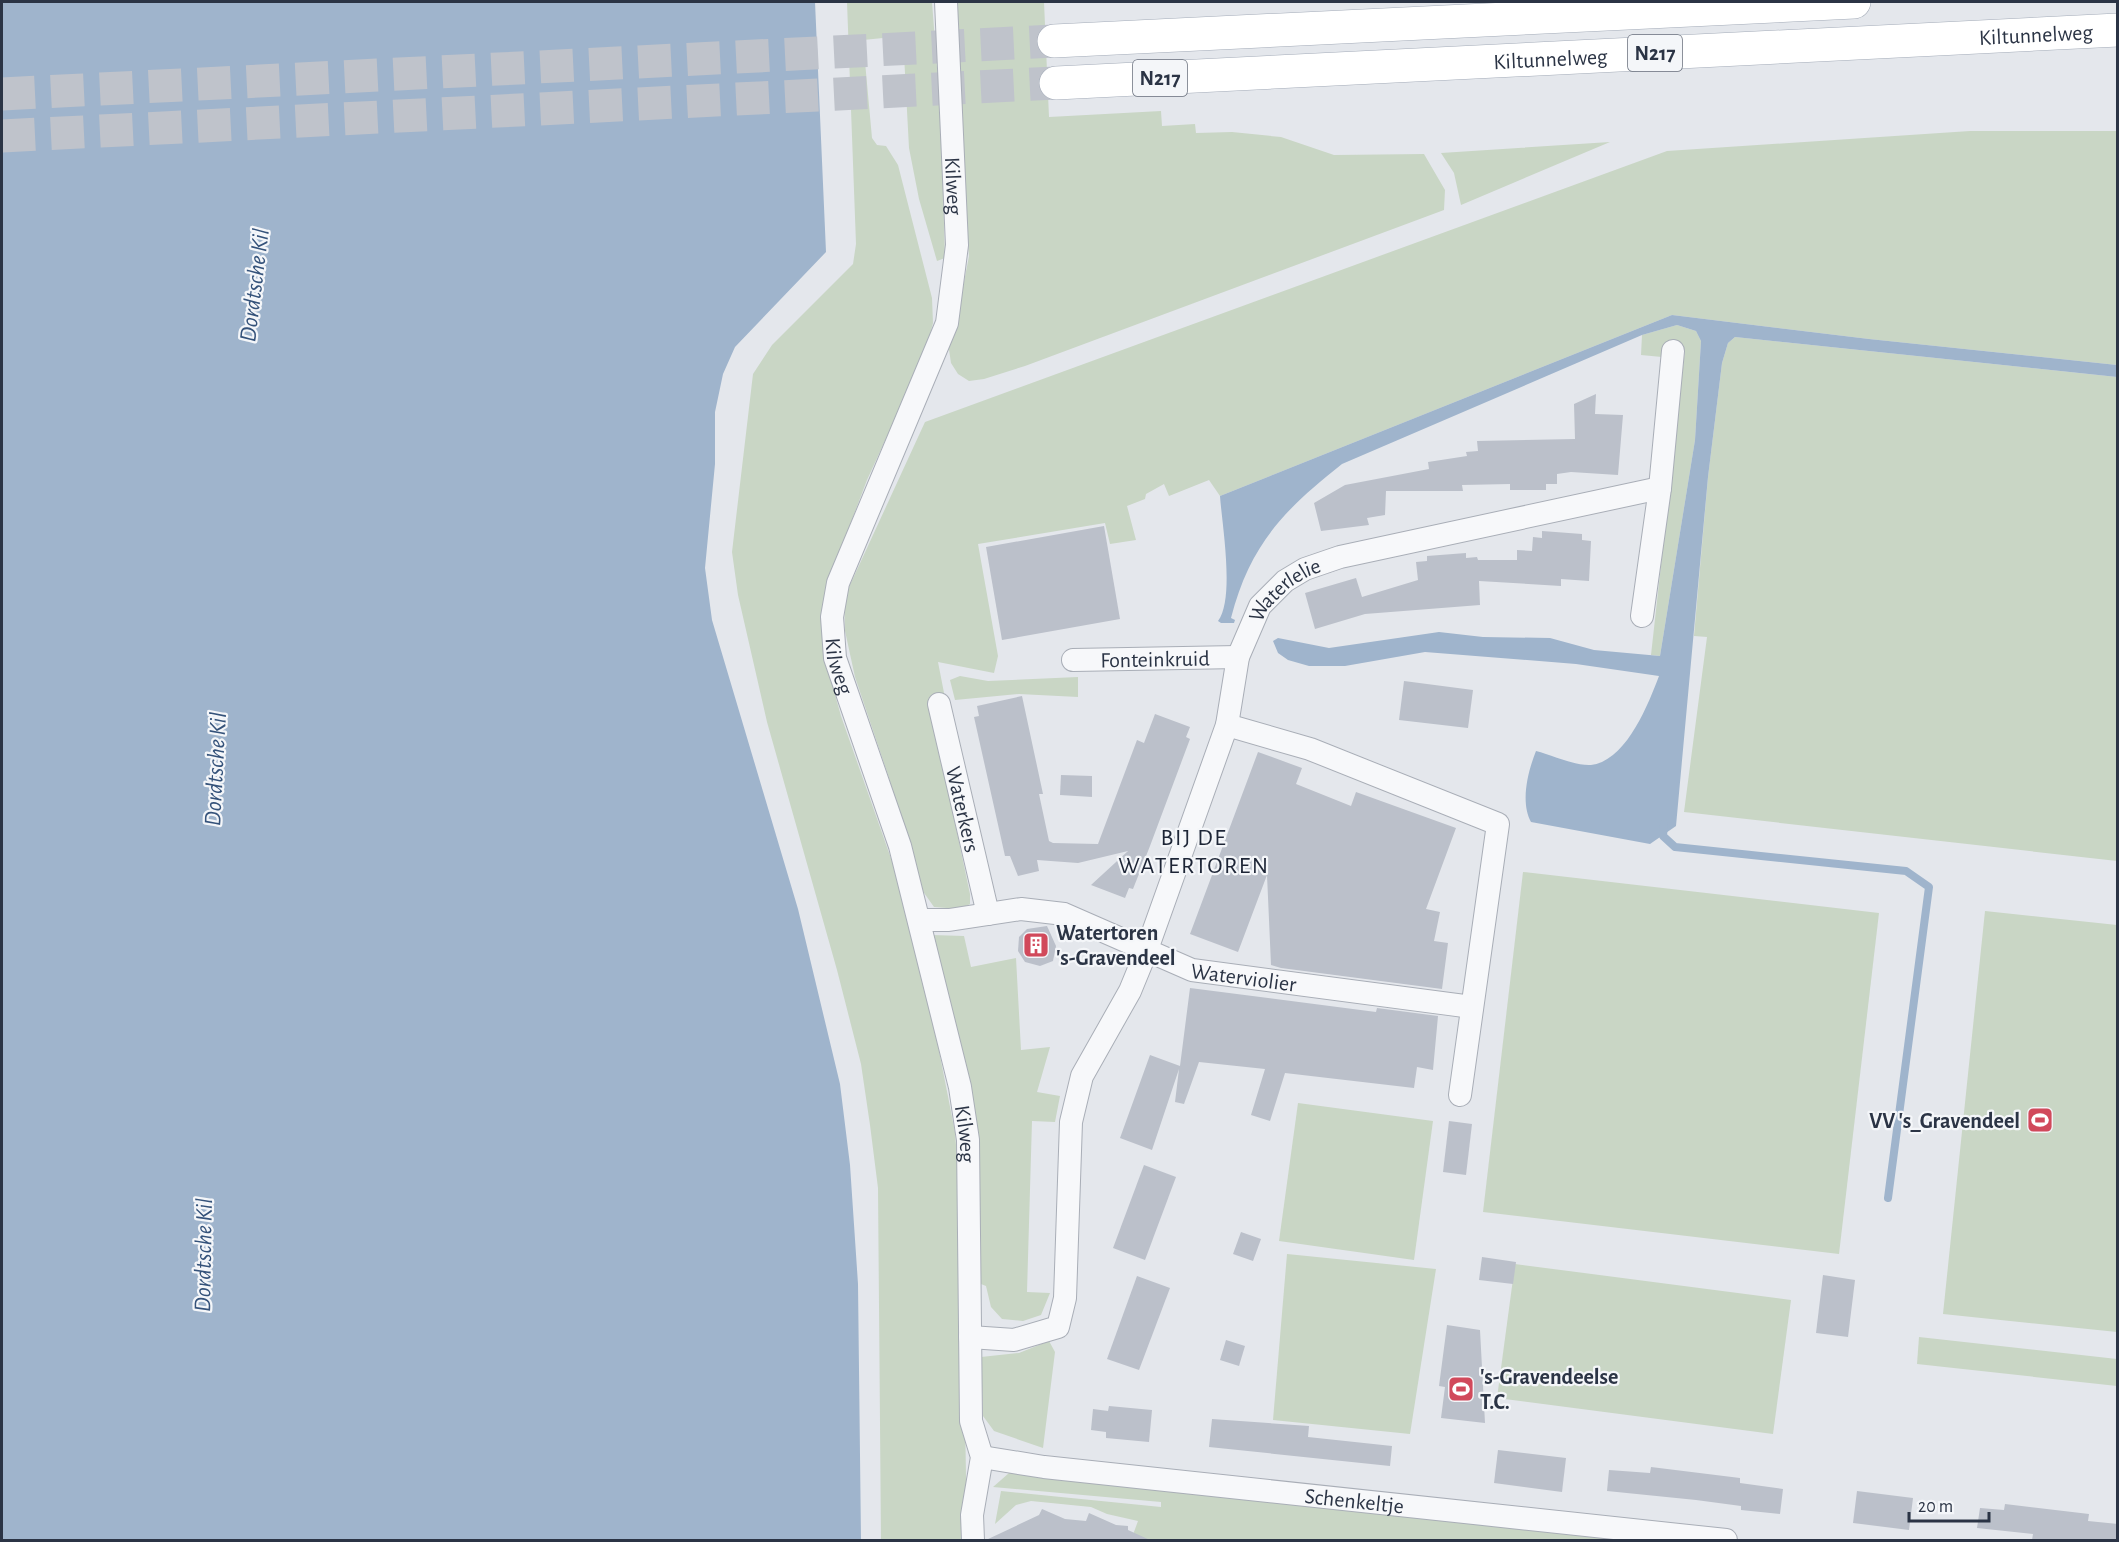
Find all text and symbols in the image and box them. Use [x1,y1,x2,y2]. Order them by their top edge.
street label: Kiltunnelweg [1978,21,2094,49]
road number: N217 [1628,35,1682,71]
street label: Kiltunnelweg [1493,45,1608,73]
road number: N217 [1133,60,1187,96]
street label: Kilweg [941,156,966,216]
water label: Dordtsche Kil [236,227,274,343]
street label: Waterlelie [1245,555,1324,625]
street label: Kilweg [822,637,857,698]
street label: Fonteinkruid [1100,648,1210,672]
water label: Dordtsche Kil [201,711,231,827]
street label: Waterkers [942,764,983,855]
district label: BIJ DE WATERTOREN [1118,826,1270,878]
place label: Watertoren 's-Gravendeel [1056,922,1176,969]
building icon: Watertoren 's-Gravendeel [1021,930,1051,960]
street label: Waterviolier [1189,960,1298,996]
street label: Kilweg [951,1104,978,1163]
sports icon: VV 's_Gravendeel [2025,1105,2055,1135]
place label: VV 's_Gravendeel [1869,1110,2020,1132]
water label: Dordtsche Kil [191,1198,217,1312]
place label: 's-Gravendeelse T.C. [1480,1366,1618,1413]
sports icon: 's-Gravendeelse T.C. [1446,1374,1476,1404]
street label: Schenkeltje [1304,1485,1405,1517]
scale bar [1909,1485,1988,1523]
text: 20 m [1918,1498,1953,1516]

